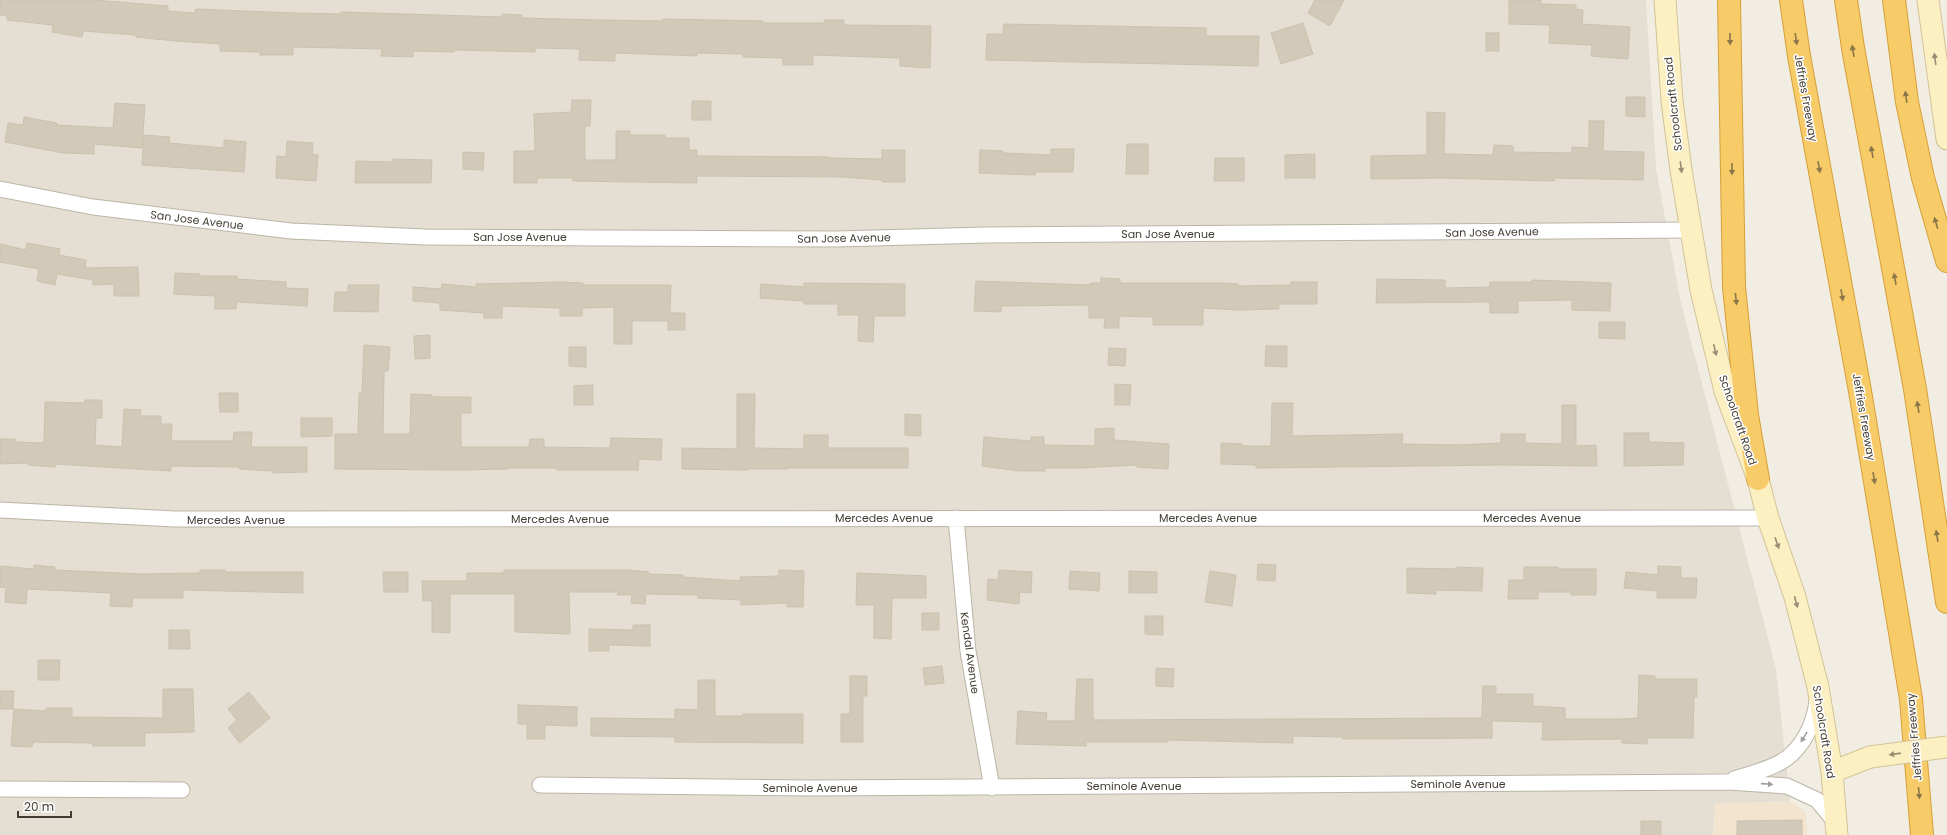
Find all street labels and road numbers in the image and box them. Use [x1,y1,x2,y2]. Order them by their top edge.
street label: Jeffries Freeway [1790,53,1822,144]
street label: Schoolcraft Road [1660,56,1686,152]
street label: San Jose Avenue [150,206,245,234]
street label: San Jose Avenue [1445,223,1539,241]
street label: San Jose Avenue [1121,226,1215,242]
street label: San Jose Avenue [473,229,567,245]
street label: San Jose Avenue [797,229,891,247]
street label: Jeffries Freeway [1848,372,1880,463]
street label: Schoolcraft Road [1715,373,1761,467]
street label: Mercedes Avenue [835,510,933,526]
street label: Mercedes Avenue [1159,510,1257,526]
street label: Mercedes Avenue [1483,510,1581,526]
street label: Mercedes Avenue [511,511,609,527]
street label: Mercedes Avenue [187,512,285,528]
street label: Kendal Avenue [956,611,984,695]
street label: Schoolcraft Road [1809,684,1839,780]
street label: Jeffries Freeway [1902,692,1926,782]
street label: Seminole Avenue [1410,776,1506,792]
street label: Seminole Avenue [1086,778,1182,794]
street label: Seminole Avenue [762,780,858,796]

